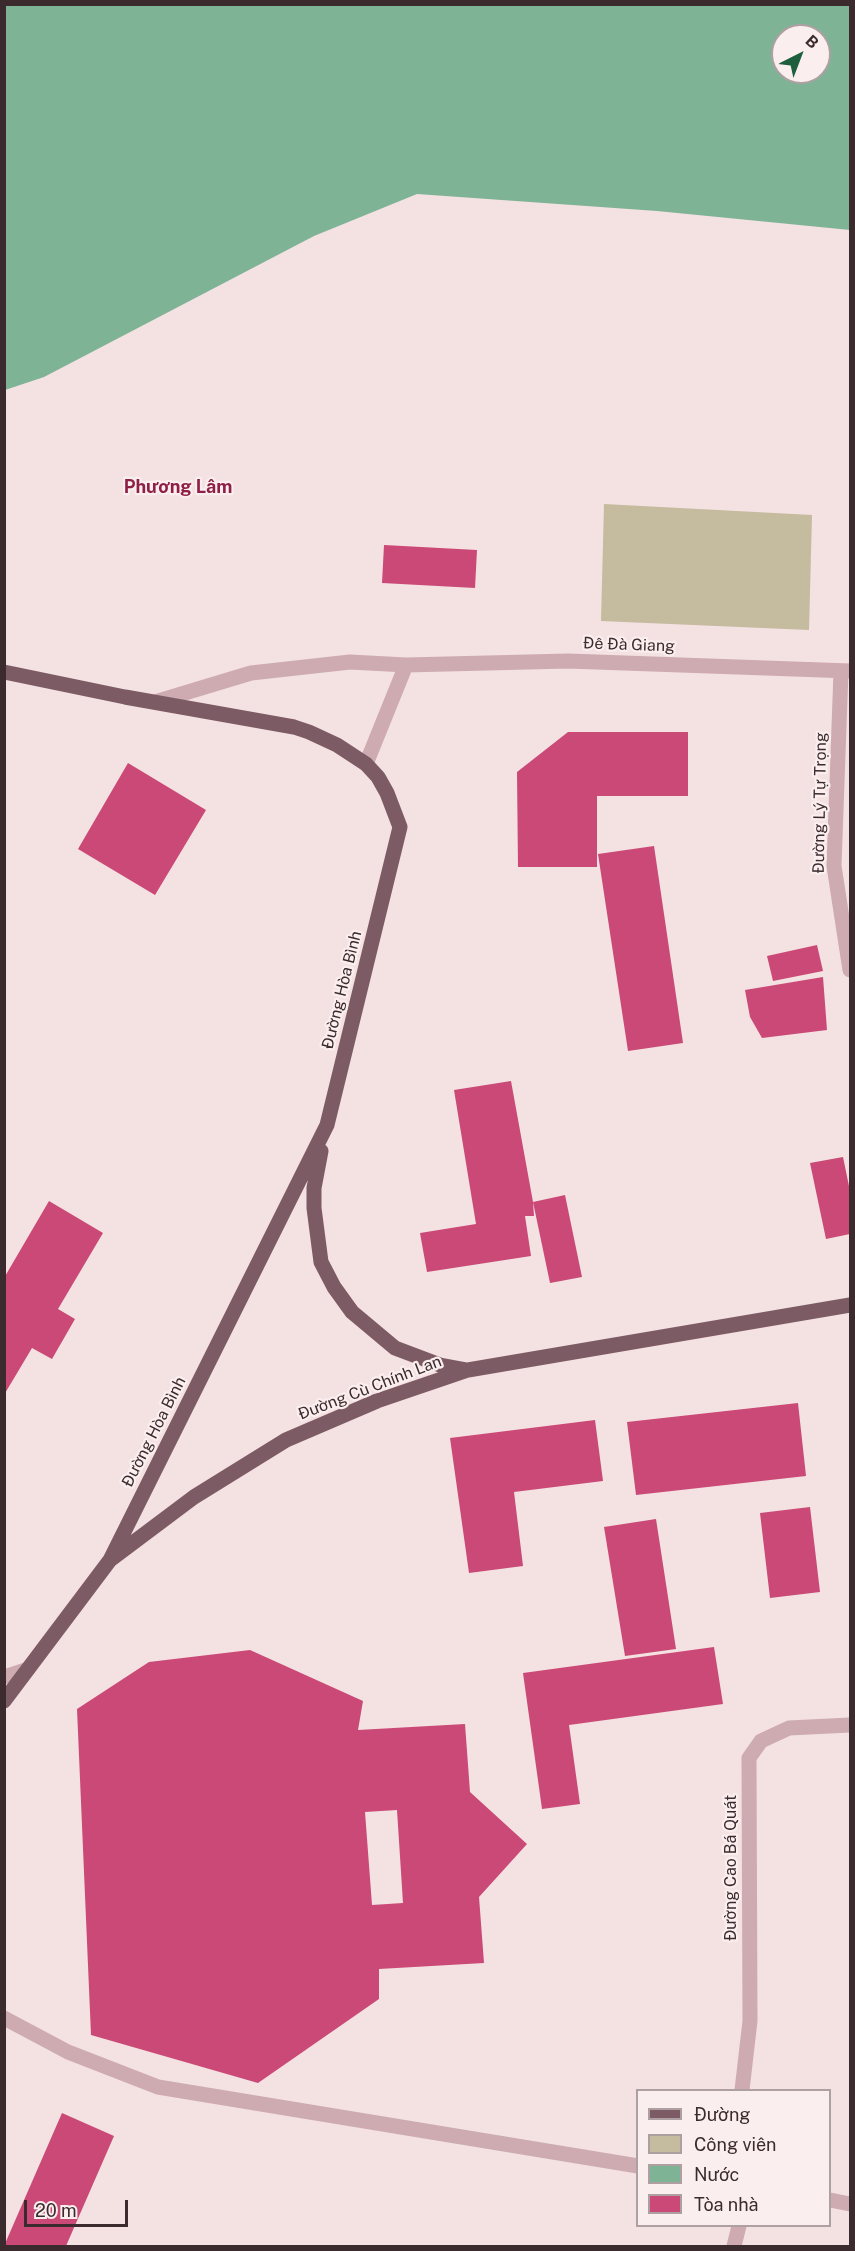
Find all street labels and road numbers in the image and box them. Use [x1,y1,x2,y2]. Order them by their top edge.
street label: Đê Đà Giang [583,634,675,656]
street label: Đường Lý Tự Trọng [809,732,831,874]
street label: Đường Hòa Bình [318,929,366,1051]
street label: Đường Cù Chính Lan [296,1352,444,1424]
street label: Đường Hòa Bình [118,1374,190,1490]
street label: Đường Cao Bá Quát [721,1795,741,1941]

